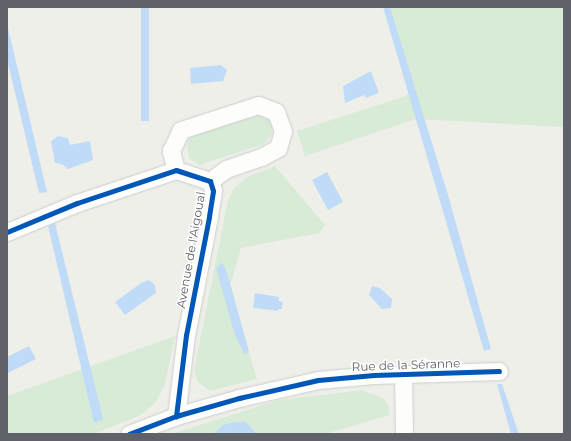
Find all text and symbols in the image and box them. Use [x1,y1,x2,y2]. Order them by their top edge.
street label: Avenue de l'Aigoual [174,191,208,309]
street label: Rue de la Séranne [351,356,461,374]

